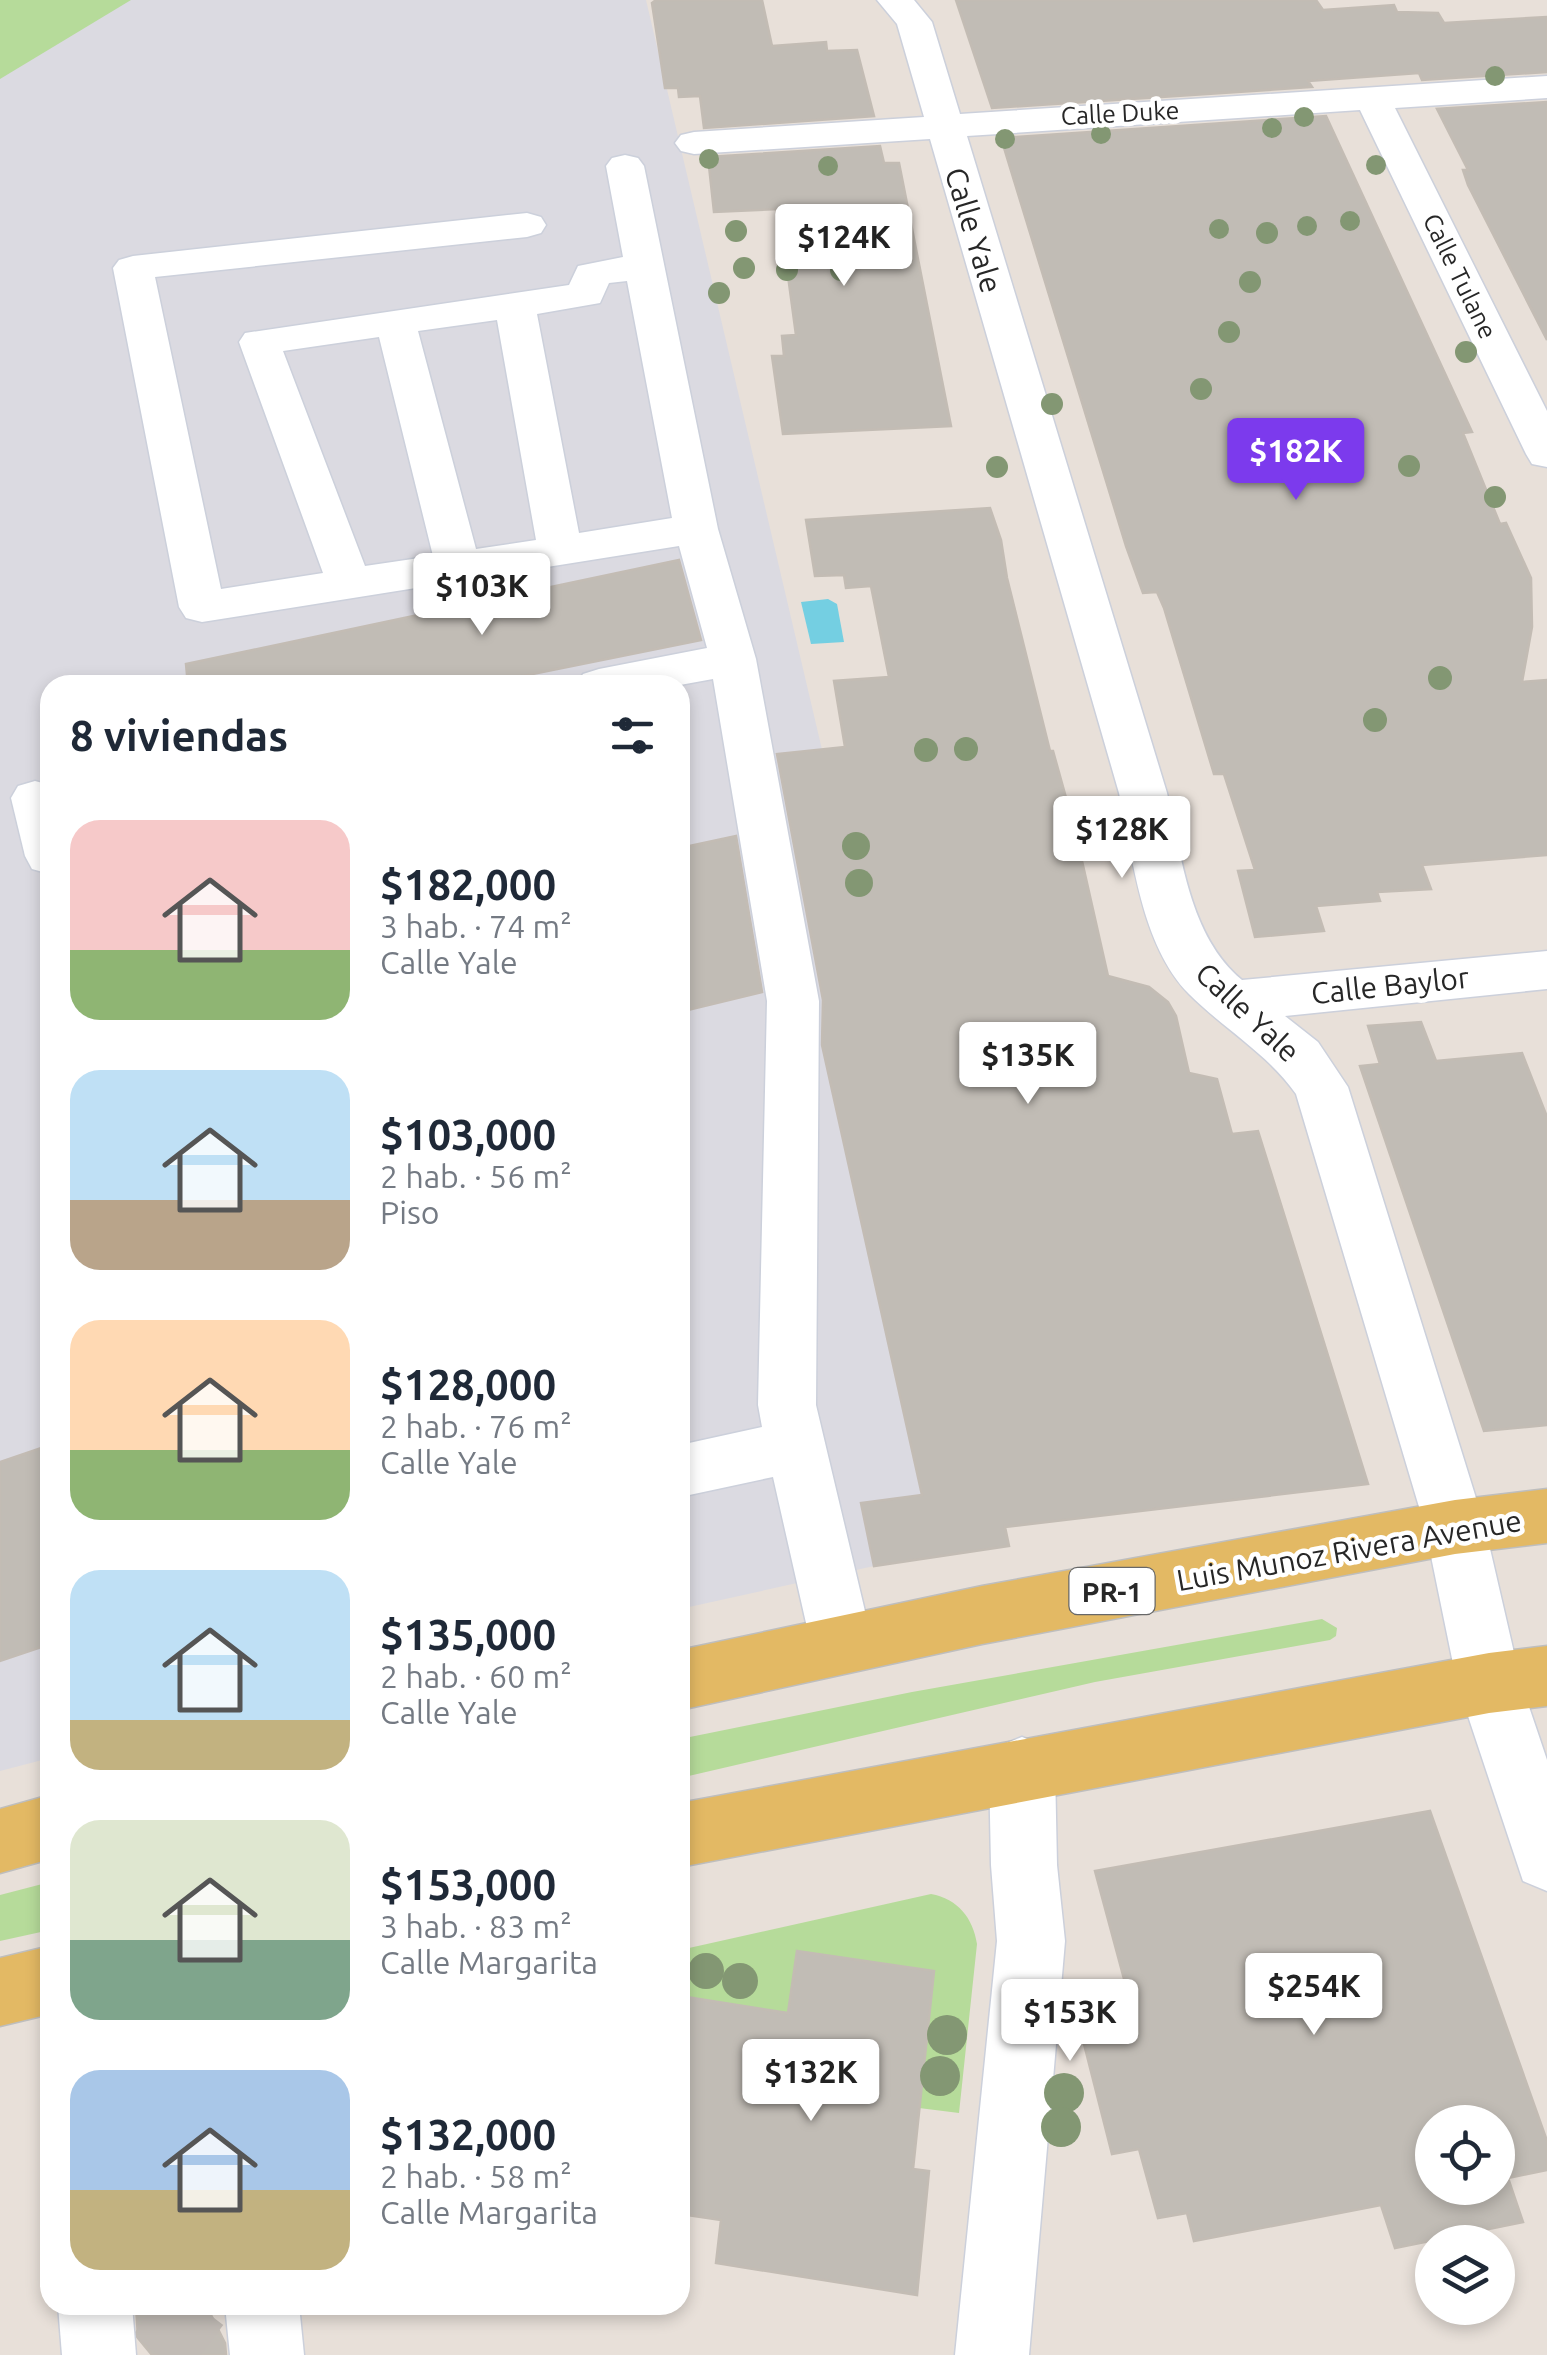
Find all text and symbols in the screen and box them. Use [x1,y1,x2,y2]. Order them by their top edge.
street label: Calle Duke [1060,96,1180,130]
street label: Calle Yale [939,163,1009,297]
pin: $124K [774,204,914,289]
street label: Calle Tulane [1418,209,1502,343]
text: $124K [797,218,891,254]
pin: $182K [1226,418,1366,503]
text: $182K [1249,432,1343,468]
pin: $103K [412,553,552,638]
text: $103K [435,567,529,603]
icon: filters [605,708,660,763]
text: 8 viviendas [70,712,288,759]
pin: $128K [1052,796,1192,881]
text: $128K [1075,810,1169,846]
icon: home [150,860,270,980]
text: $182,000 [380,861,556,908]
text: 3 hab. · 74 m² [380,908,572,944]
text: Calle Yale [380,944,518,980]
street label: Calle Yale [1189,956,1307,1068]
street label: Calle Baylor [1309,960,1471,1010]
pin: $135K [958,1022,1098,1107]
text: $135K [981,1036,1075,1072]
icon: home [150,1110,270,1230]
text: $103,000 [380,1111,556,1158]
text: 2 hab. · 56 m² [380,1158,572,1194]
text: Piso [380,1194,440,1230]
icon: home [150,1360,270,1480]
text: $128,000 [380,1361,556,1408]
text: 2 hab. · 76 m² [380,1408,572,1444]
text: Calle Yale [380,1444,518,1480]
street label: Luis Munoz Rivera Avenue [1174,1503,1524,1597]
road number: PR-1 [1070,1568,1154,1614]
icon: home [150,1610,270,1730]
text: $135,000 [380,1611,556,1658]
text: 2 hab. · 60 m² [380,1658,572,1694]
text: Calle Yale [380,1694,518,1730]
icon: home [150,1860,270,1980]
text: $153,000 [380,1861,556,1908]
text: 3 hab. · 83 m² [380,1908,572,1944]
text: Calle Margarita [380,1944,598,1980]
pin: $254K [1244,1953,1384,2038]
text: $254K [1267,1967,1361,2003]
pin: $153K [1000,1979,1140,2064]
text: $153K [1023,1993,1117,2029]
pin: $132K [741,2039,881,2124]
text: $132K [764,2053,858,2089]
map controls [1415,2105,1515,2325]
button: locate [1415,2105,1515,2205]
icon: home [150,2110,270,2230]
text: $132,000 [380,2111,556,2158]
text: 2 hab. · 58 m² [380,2158,572,2194]
text: Calle Margarita [380,2194,598,2230]
button: layers [1415,2225,1515,2325]

